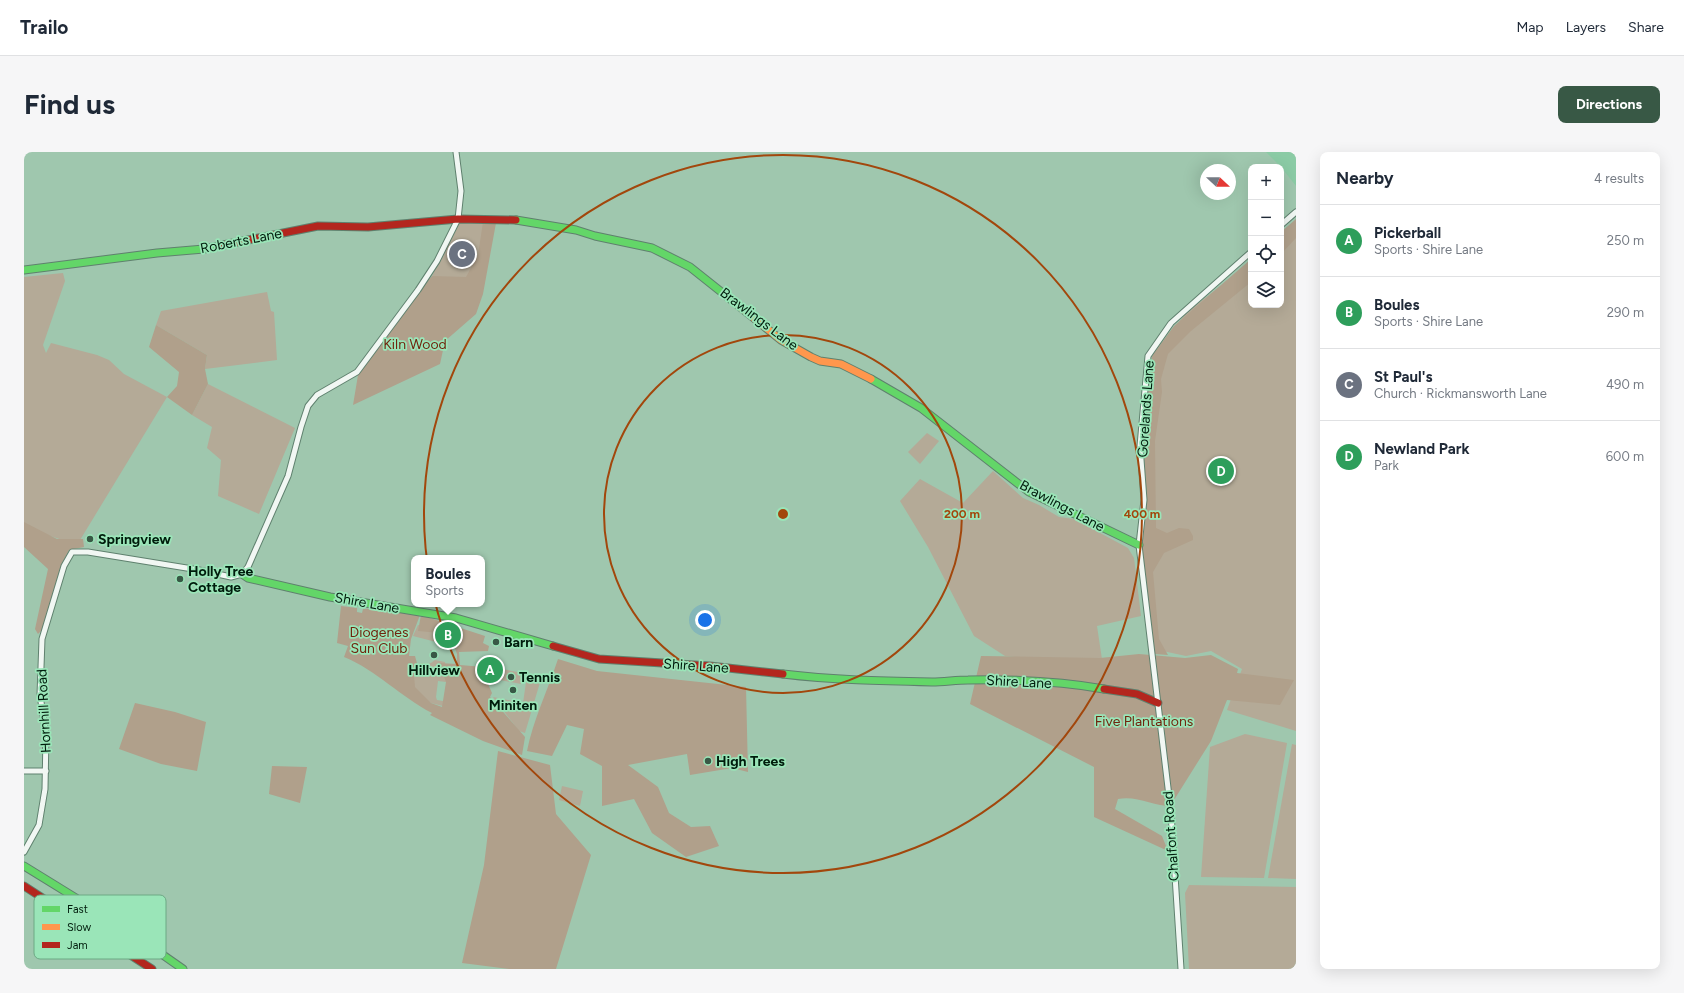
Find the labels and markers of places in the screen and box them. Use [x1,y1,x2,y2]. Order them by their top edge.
pin: C [449,239,475,269]
pin: D [1208,456,1234,486]
centre of rings [776,507,790,521]
place label: Springview [98,531,171,548]
marker: Springview [85,534,95,544]
place label: Holly Tree Cottage [188,563,254,596]
marker: Holly Tree Cottage [175,574,185,584]
pin: B [435,620,461,650]
place label: Barn [504,634,533,651]
marker: Barn [491,637,501,647]
marker: Hillview [429,650,439,660]
pin: A [477,655,503,685]
place label: Hillview [408,662,460,679]
place label: Tennis [519,669,561,686]
marker: Tennis [506,672,516,682]
marker: Miniten [508,685,518,695]
place label: Miniten [489,697,537,714]
place label: High Trees [716,753,785,770]
marker: High Trees [703,756,713,766]

